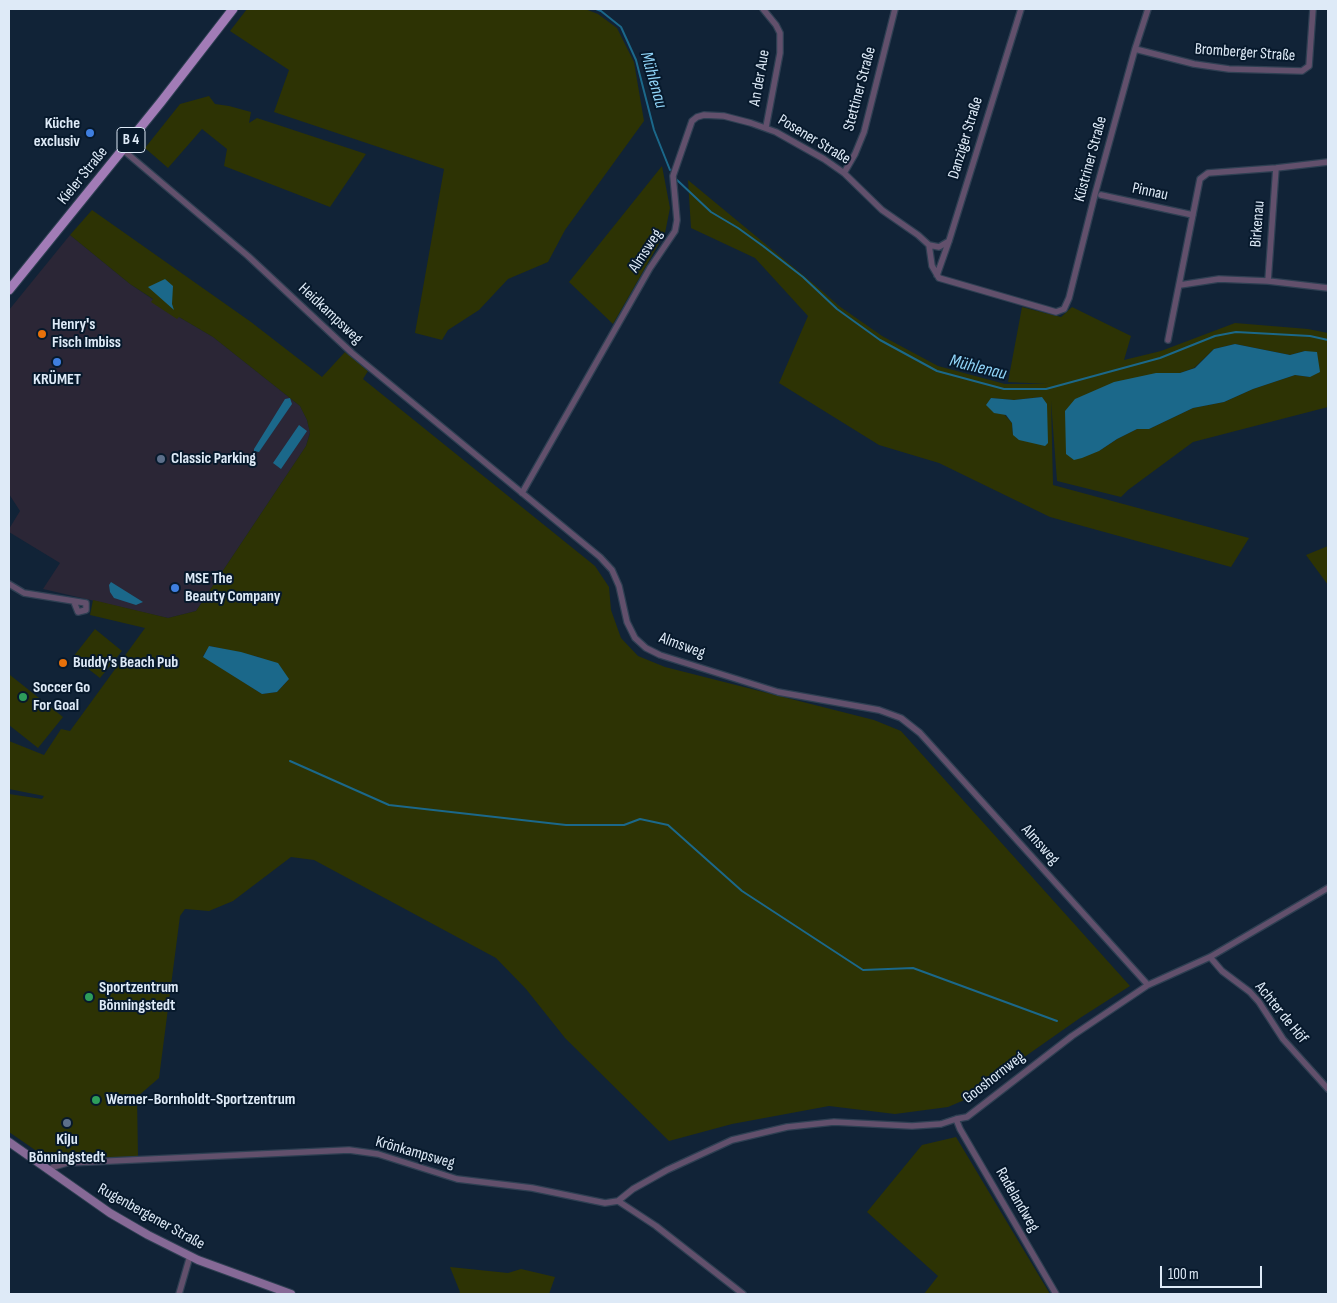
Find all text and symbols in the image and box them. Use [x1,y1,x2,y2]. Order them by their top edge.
street label: Bromberger Straße [1194,40,1296,66]
street label: Stettiner Straße [840,45,880,133]
street label: An der Aue [746,48,774,108]
water label: Mühlenau [635,49,671,111]
street label: Danziger Straße [944,95,988,181]
street label: Posener Straße [774,111,854,169]
place label: Küche exclusiv [34,114,80,152]
street label: Küstriner Straße [1070,114,1112,204]
marker: Küche exclusiv [84,127,96,139]
road number: B 4 [117,128,145,152]
street label: Kieler Straße [54,143,112,209]
street label: Pinnau [1130,179,1170,205]
street label: Birkenau [1247,200,1269,248]
street label: Almsweg [625,226,667,276]
street label: Heidkampsweg [294,279,366,349]
place label: Henry's Fisch Imbiss [52,315,121,353]
marker: Henry's Fisch Imbiss [36,328,48,340]
water label: Mühlenau [947,351,1009,385]
marker: KRÜMET [51,356,63,368]
place label: KRÜMET [33,370,81,390]
place label: Classic Parking [171,449,256,469]
marker: Classic Parking [155,453,167,465]
place label: MSE The Beauty Company [185,569,280,607]
marker: MSE The Beauty Company [169,582,181,594]
street label: Almsweg [656,629,708,663]
place label: Buddy's Beach Pub [73,653,178,673]
marker: Buddy's Beach Pub [57,657,69,669]
place label: Soccer Go For Goal [33,678,90,716]
marker: Soccer Go For Goal [17,691,29,703]
street label: Almsweg [1017,821,1063,869]
place label: Sportzentrum Bönningstedt [99,978,178,1016]
street label: Achter de Höf [1250,978,1312,1048]
marker: Sportzentrum Bönningstedt [83,991,95,1003]
street label: Gooshornweg [959,1048,1029,1108]
place label: Werner-Bornholdt-Sportzentrum [106,1090,295,1110]
marker: Werner-Bornholdt-Sportzentrum [90,1094,102,1106]
marker: KiJu Bönningstedt [61,1117,73,1129]
place label: KiJu Bönningstedt [29,1130,105,1168]
street label: Krönkampsweg [373,1133,457,1173]
street label: Radelandweg [991,1165,1043,1235]
street label: Rugenbergener Straße [94,1180,208,1254]
scale bar [1162,1256,1264,1288]
text: 100 m [1168,1265,1199,1284]

